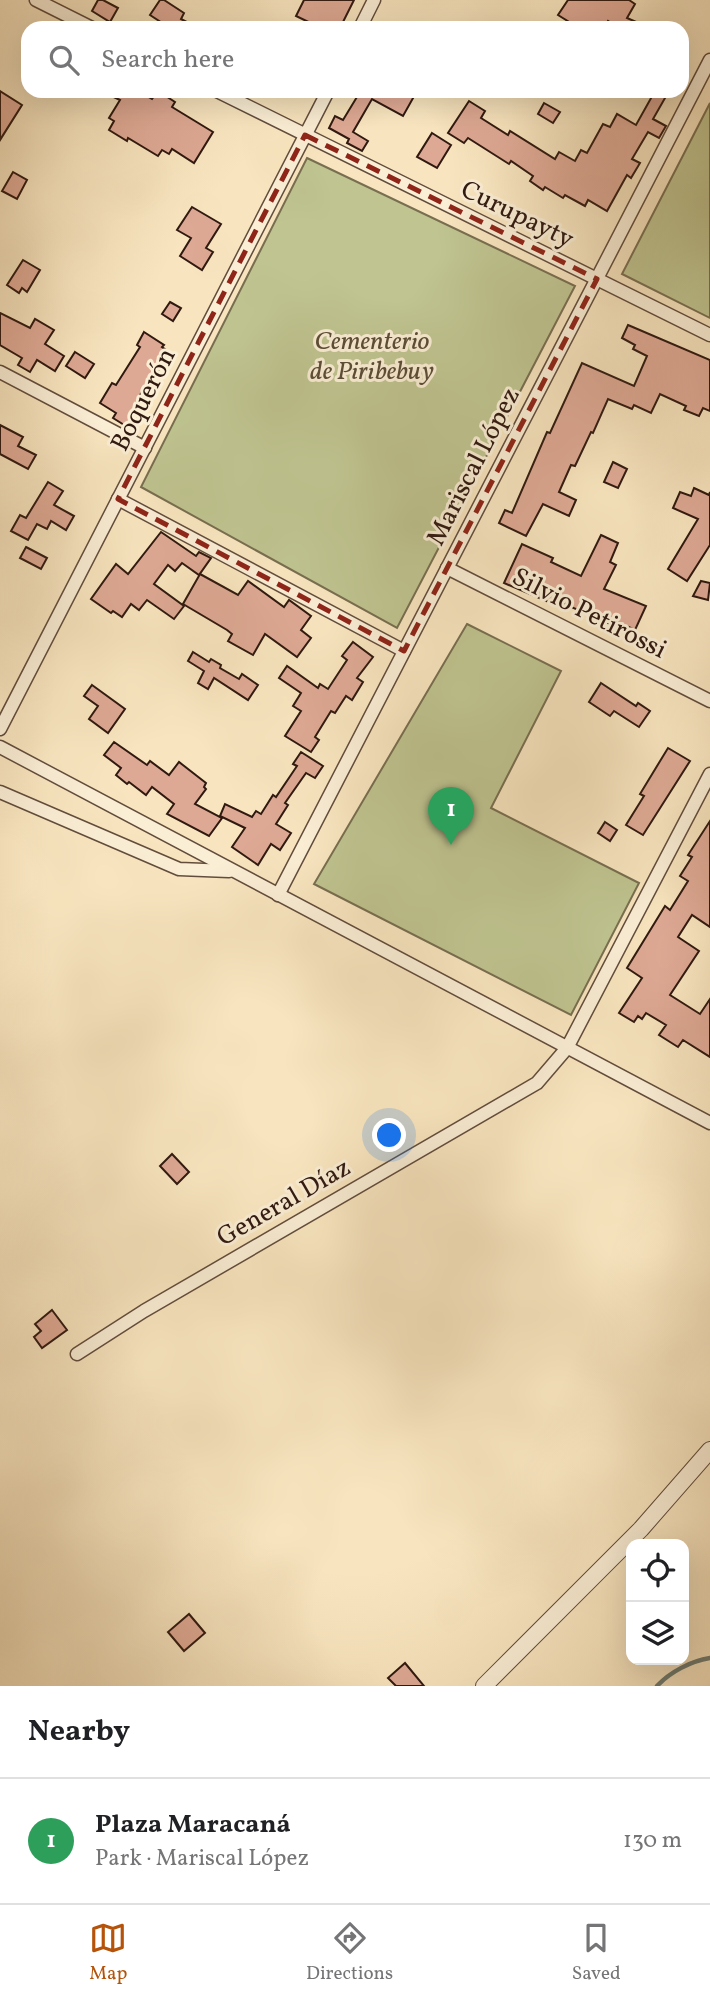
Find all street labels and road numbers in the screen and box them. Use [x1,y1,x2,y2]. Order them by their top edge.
street label: Curupayty [454,172,580,258]
street label: Boquerón [103,342,185,458]
street label: Mariscal López [419,382,529,552]
street label: Silvio Petirossi [505,560,673,668]
street label: General Díaz [211,1150,357,1256]

